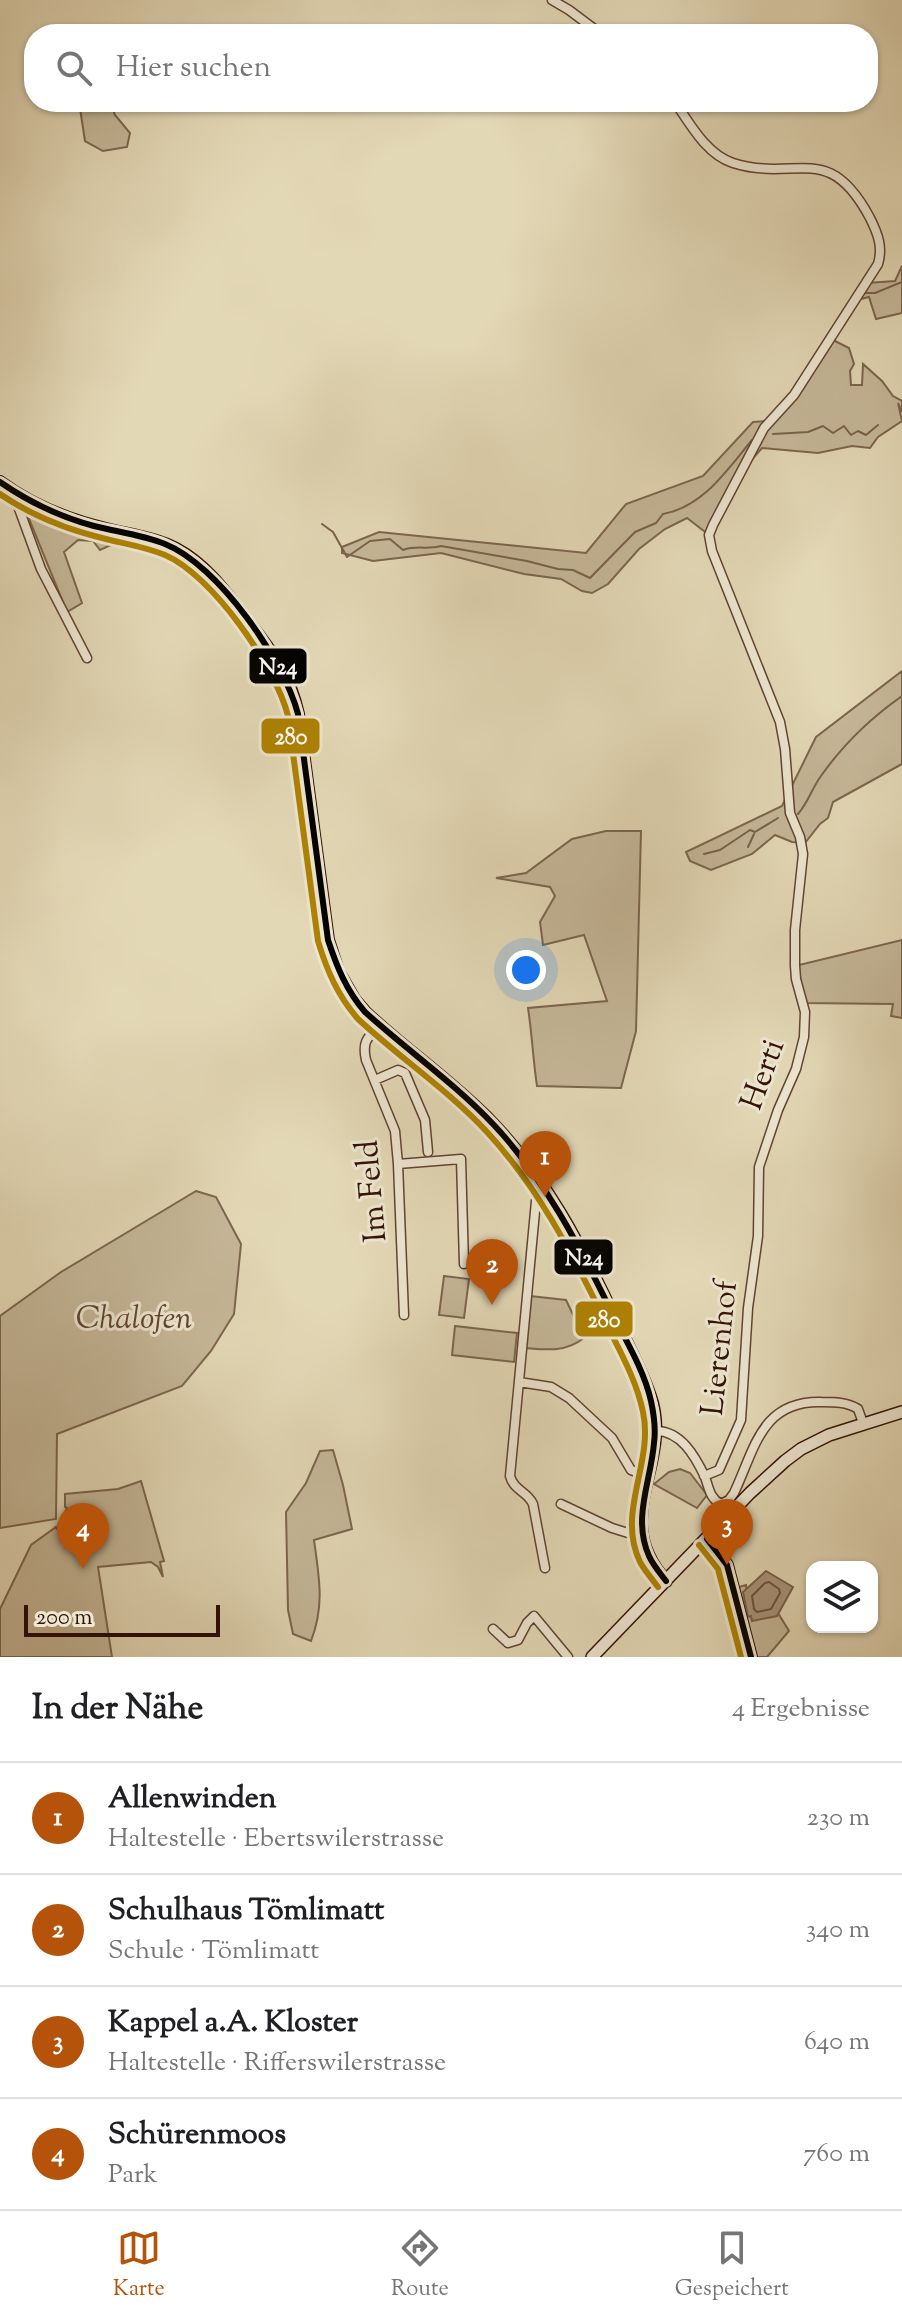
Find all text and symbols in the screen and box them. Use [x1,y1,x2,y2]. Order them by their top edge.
search box [24,24,878,112]
icon: search [52,46,96,90]
text: Hier suchen [116,47,271,90]
line badge: N24 [248,647,308,685]
text: N24 [259,653,297,685]
line badge: 280 [260,717,321,755]
text: 280 [275,723,308,755]
your location [506,950,546,990]
street label: Herti [730,1033,798,1117]
pin: 1 [519,1131,571,1197]
street label: Im Feld [346,1138,400,1244]
line badge: N24 [553,1238,614,1276]
pin: 2 [466,1239,518,1305]
text: N24 [565,1244,603,1276]
street label: Lierenhof [691,1276,751,1418]
park label: Chalofen [76,1297,192,1343]
line badge: 280 [574,1300,634,1338]
text: 280 [588,1306,621,1338]
pin: 3 [701,1499,753,1565]
pin: 4 [57,1503,109,1569]
map controls [806,1561,878,1633]
button: layers [806,1561,878,1633]
scale bar [24,1601,220,1637]
text: 200 m [36,1603,92,1635]
text: In der Nähe [32,1685,203,1734]
text: 4 Ergebnisse [732,1691,870,1728]
text: Allenwinden [108,1778,276,1821]
text: 1 [54,1800,62,1837]
text: 230 m [807,1800,870,1837]
text: Haltestelle · Ebertswilerstrasse [108,1821,444,1858]
text: Schulhaus Tömlimatt [108,1890,384,1933]
text: 2 [52,1912,64,1949]
text: 340 m [806,1912,870,1949]
text: Schule · Tömlimatt [108,1933,319,1970]
text: Kappel a.A. Kloster [108,2002,358,2045]
text: 3 [53,2024,63,2061]
text: 640 m [804,2024,870,2061]
text: Haltestelle · Rifferswilerstrasse [108,2045,446,2082]
text: Schürenmoos [108,2114,286,2157]
text: 4 [51,2136,65,2173]
text: 760 m [803,2136,870,2173]
text: Park [108,2157,158,2194]
tab: Karte [113,2226,165,2306]
tab: Route [391,2226,449,2306]
tab: Gespeichert [675,2226,789,2306]

